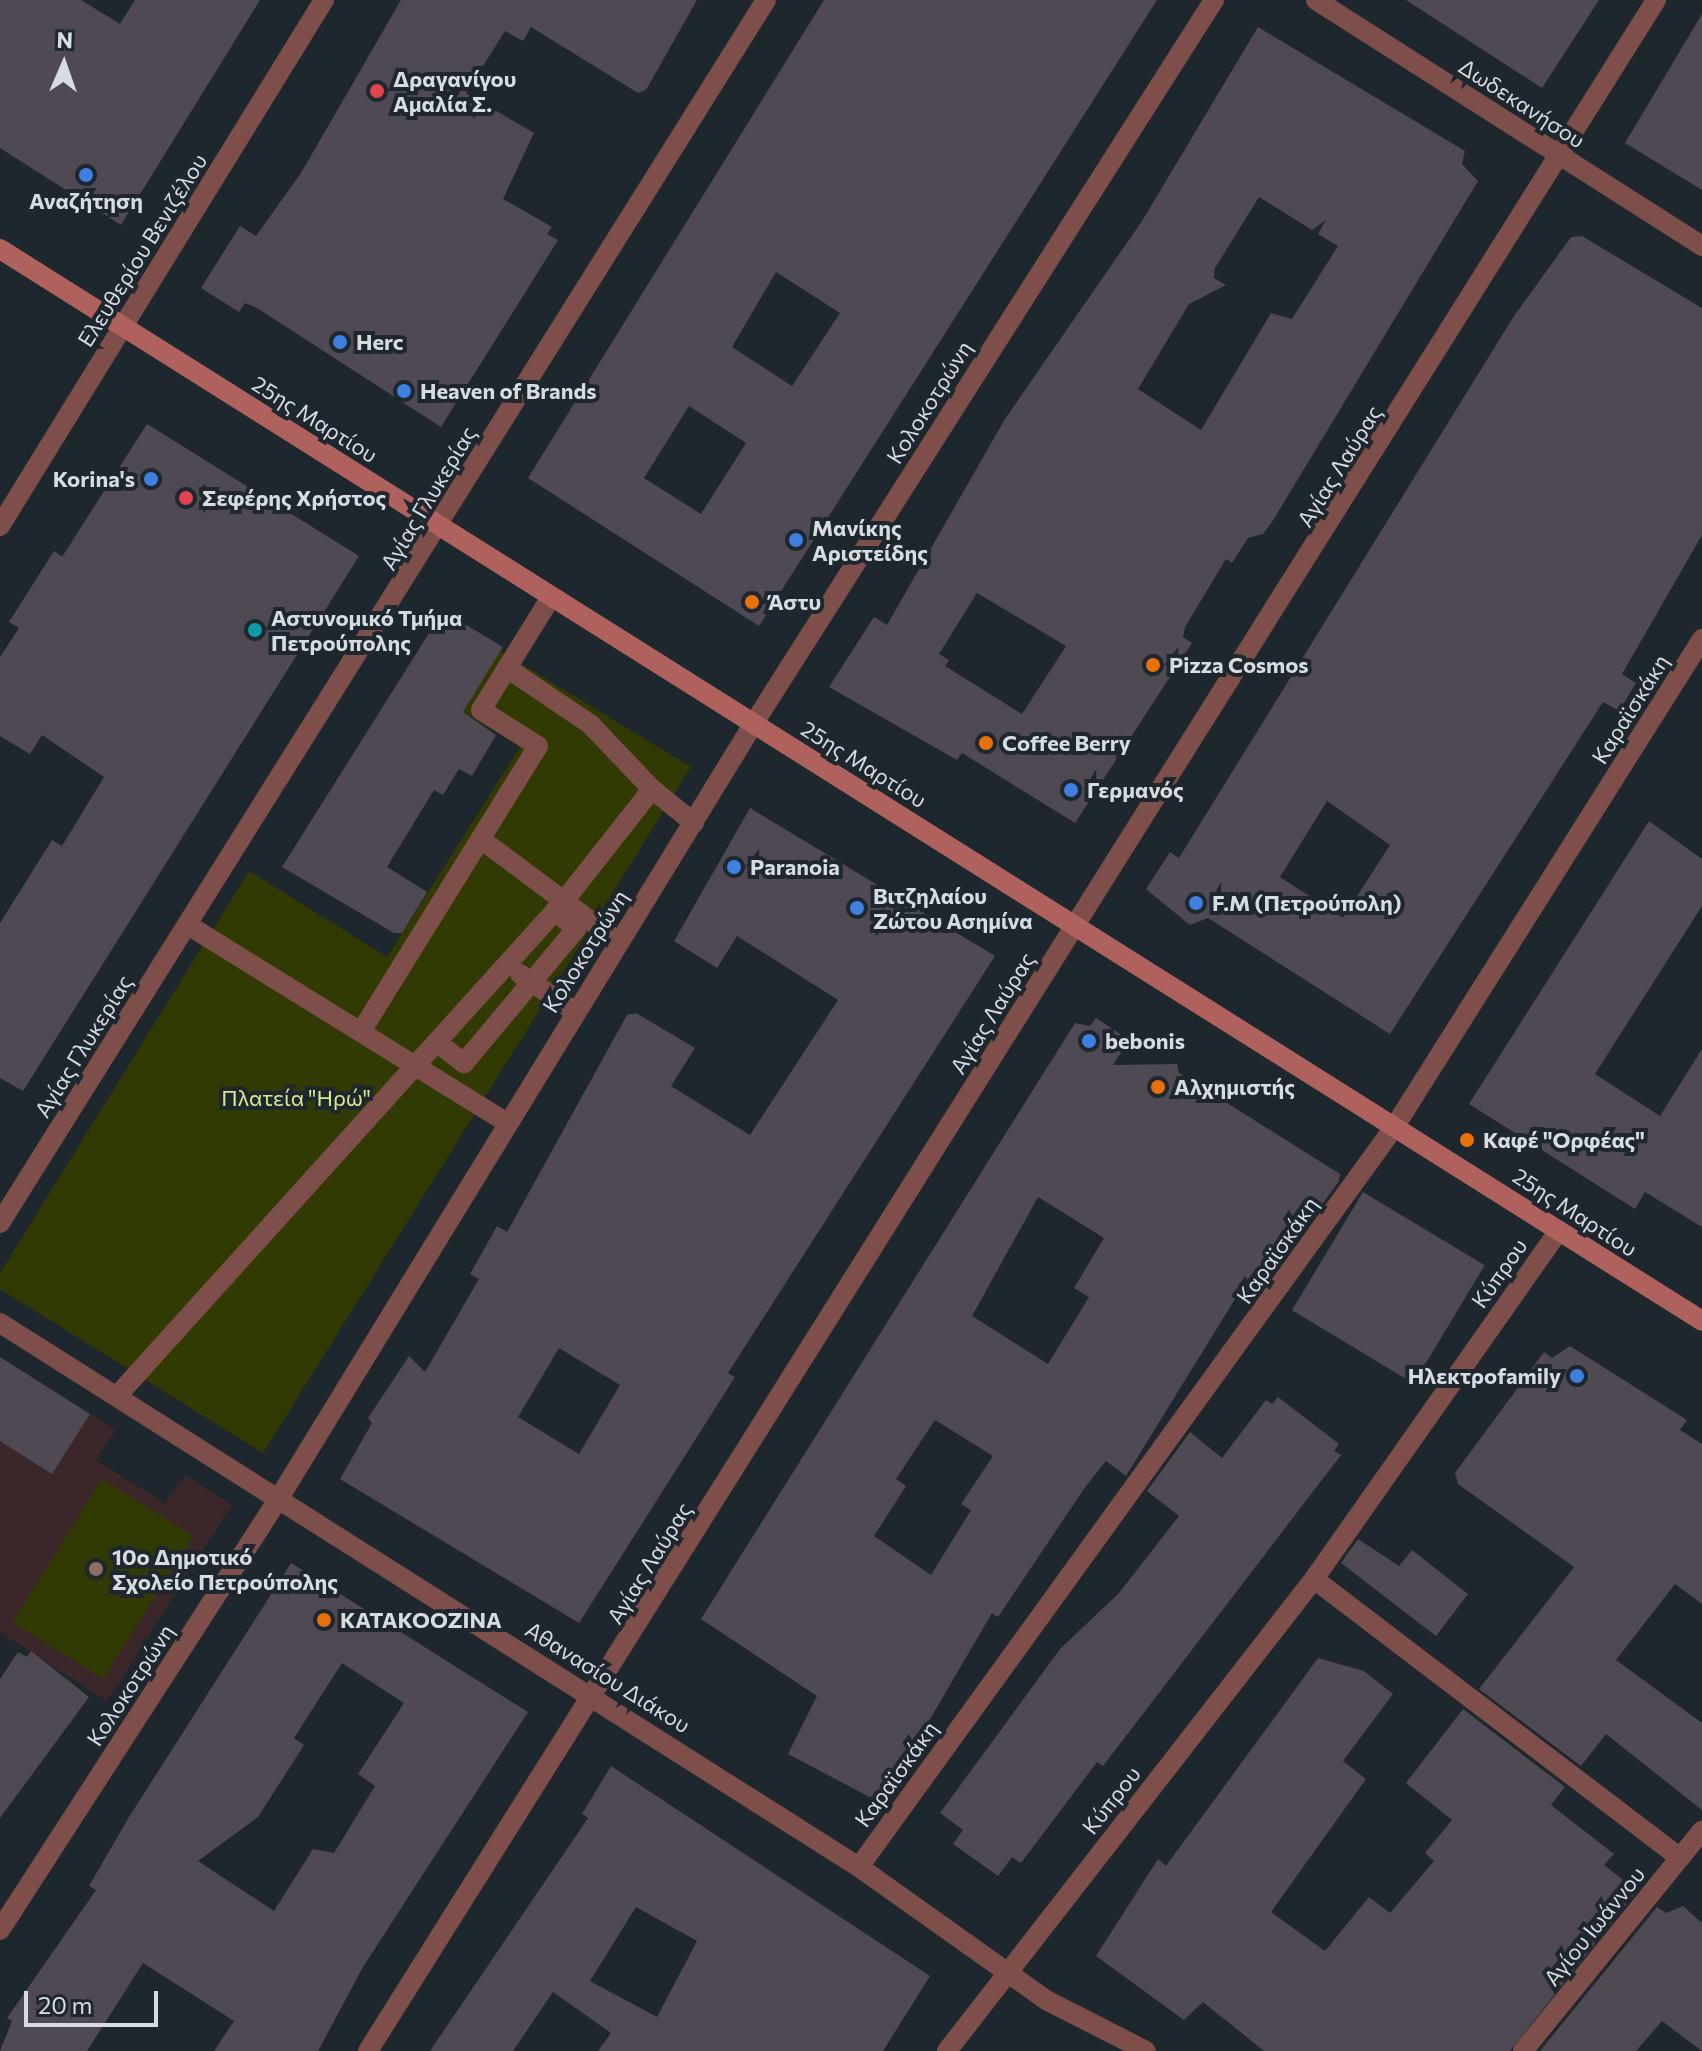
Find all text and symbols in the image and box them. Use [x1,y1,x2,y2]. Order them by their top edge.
north arrow [24,24,104,104]
text: N [56,26,74,53]
street label: Δωδεκανήσου [1454,53,1590,153]
place label: Δραγανίγου Αμαλία Σ. [393,65,516,116]
marker: Δραγανίγου Αμαλία Σ. [368,82,386,100]
street label: Ελευθερίου Βενιζέλου [72,149,212,351]
marker: Αναζήτηση [77,166,95,184]
place label: Αναζήτηση [29,188,143,214]
place label: Herc [356,329,404,355]
marker: Herc [331,333,349,351]
street label: Κολοκοτρώνη [881,336,977,468]
street label: 25ης Μαρτίου [248,370,382,468]
place label: Heaven of Brands [420,378,597,404]
marker: Heaven of Brands [395,382,413,400]
street label: Αγίας Λαύρας [1291,400,1387,532]
street label: Αγίας Γλυκερίας [375,421,481,575]
place label: Korina's [53,466,135,492]
marker: Korina's [142,470,160,488]
place label: Σεφέρης Χρήστος [202,485,386,511]
marker: Σεφέρης Χρήστος [177,489,195,507]
place label: Μανίκης Αριστείδης [812,514,928,566]
marker: Μανίκης Αριστείδης [787,531,805,549]
place label: Άστυ [768,589,821,615]
marker: Άστυ [743,593,761,611]
place label: Αστυνομικό Τμήμα Πετρούπολης [271,604,463,656]
marker: Αστυνομικό Τμήμα Πετρούπολης [246,621,264,639]
street label: Καραϊσκάκη [1586,649,1674,769]
place label: Pizza Cosmos [1169,652,1308,678]
marker: Pizza Cosmos [1144,656,1162,674]
street label: 25ης Μαρτίου [797,715,931,813]
place label: Coffee Berry [1002,730,1131,756]
marker: Coffee Berry [977,734,995,752]
place label: Γερμανός [1087,777,1184,803]
marker: Γερμανός [1062,781,1080,799]
place label: Paranoia [750,854,840,880]
marker: Paranoia [725,858,743,876]
place label: Βιτζηλαίου Ζώτου Ασημίνα [873,882,1033,934]
street label: Κολοκοτρώνη [537,885,633,1017]
place label: F.M (Πετρούπολη) [1212,890,1402,916]
marker: F.M (Πετρούπολη) [1187,894,1205,912]
marker: Βιτζηλαίου Ζώτου Ασημίνα [848,899,866,917]
street label: Αγίας Λαύρας [944,947,1040,1079]
street label: Αγίας Γλυκερίας [29,970,137,1122]
place label: bebonis [1105,1028,1185,1054]
marker: bebonis [1080,1032,1098,1050]
place label: Αλχημιστής [1174,1074,1295,1100]
marker: Αλχημιστής [1149,1078,1167,1096]
park label: Πλατεία "Ηρώ" [221,1085,371,1111]
place label: Καφέ "Ορφέας" [1483,1127,1645,1153]
marker: Καφέ "Ορφέας" [1458,1131,1476,1149]
street label: 25ης Μαρτίου [1508,1162,1642,1262]
street label: Καραϊσκάκη [1231,1192,1323,1308]
street label: Κύπρου [1466,1233,1532,1313]
place label: Ηλεκτροfamily [1408,1363,1561,1389]
marker: Ηλεκτροfamily [1568,1367,1586,1385]
street label: Αγίας Λαύρας [601,1497,697,1629]
place label: 10ο Δημοτικό Σχολείο Πετρούπολης [112,1543,338,1594]
marker: 10ο Δημοτικό Σχολείο Πετρούπολης [87,1560,105,1578]
place label: ΚΑΤΑΚΟΟΖΙΝΑ [340,1607,502,1633]
marker: ΚΑΤΑΚΟΟΖΙΝΑ [315,1611,333,1629]
street label: Αθανασίου Διάκου [521,1616,695,1738]
street label: Κολοκοτρώνη [81,1619,179,1751]
street label: Καραϊσκάκη [849,1716,943,1832]
street label: Κύπρου [1076,1761,1146,1839]
street label: Αγίου Ιωάννου [1538,1861,1650,1991]
scale bar [28,1975,162,2025]
text: 20 m [38,1990,92,2019]

